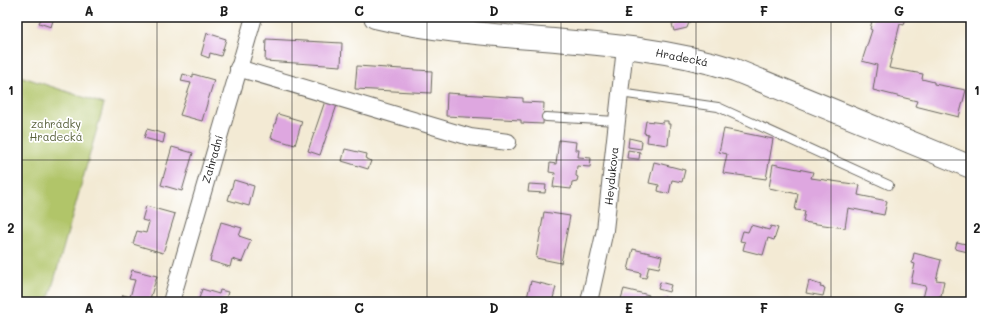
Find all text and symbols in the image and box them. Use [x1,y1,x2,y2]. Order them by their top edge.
text: A [84,2,94,19]
text: B [220,2,229,19]
text: C [354,2,364,19]
text: D [489,2,499,19]
text: E [625,2,633,19]
text: F [760,2,768,19]
text: G [894,2,904,19]
street label: Hradecká [654,45,710,69]
text: 1 [8,81,14,98]
text: 1 [974,81,980,98]
park label: zahrádky Hradecká [29,116,83,144]
street label: Zahradní [198,133,226,185]
street label: Heydukova [600,146,622,206]
text: 2 [7,219,15,236]
text: 2 [973,219,981,236]
text: A [84,299,94,316]
text: B [220,299,229,316]
text: C [354,299,364,316]
text: D [489,299,499,316]
text: E [625,299,633,316]
text: F [760,299,768,316]
text: G [894,299,904,316]

